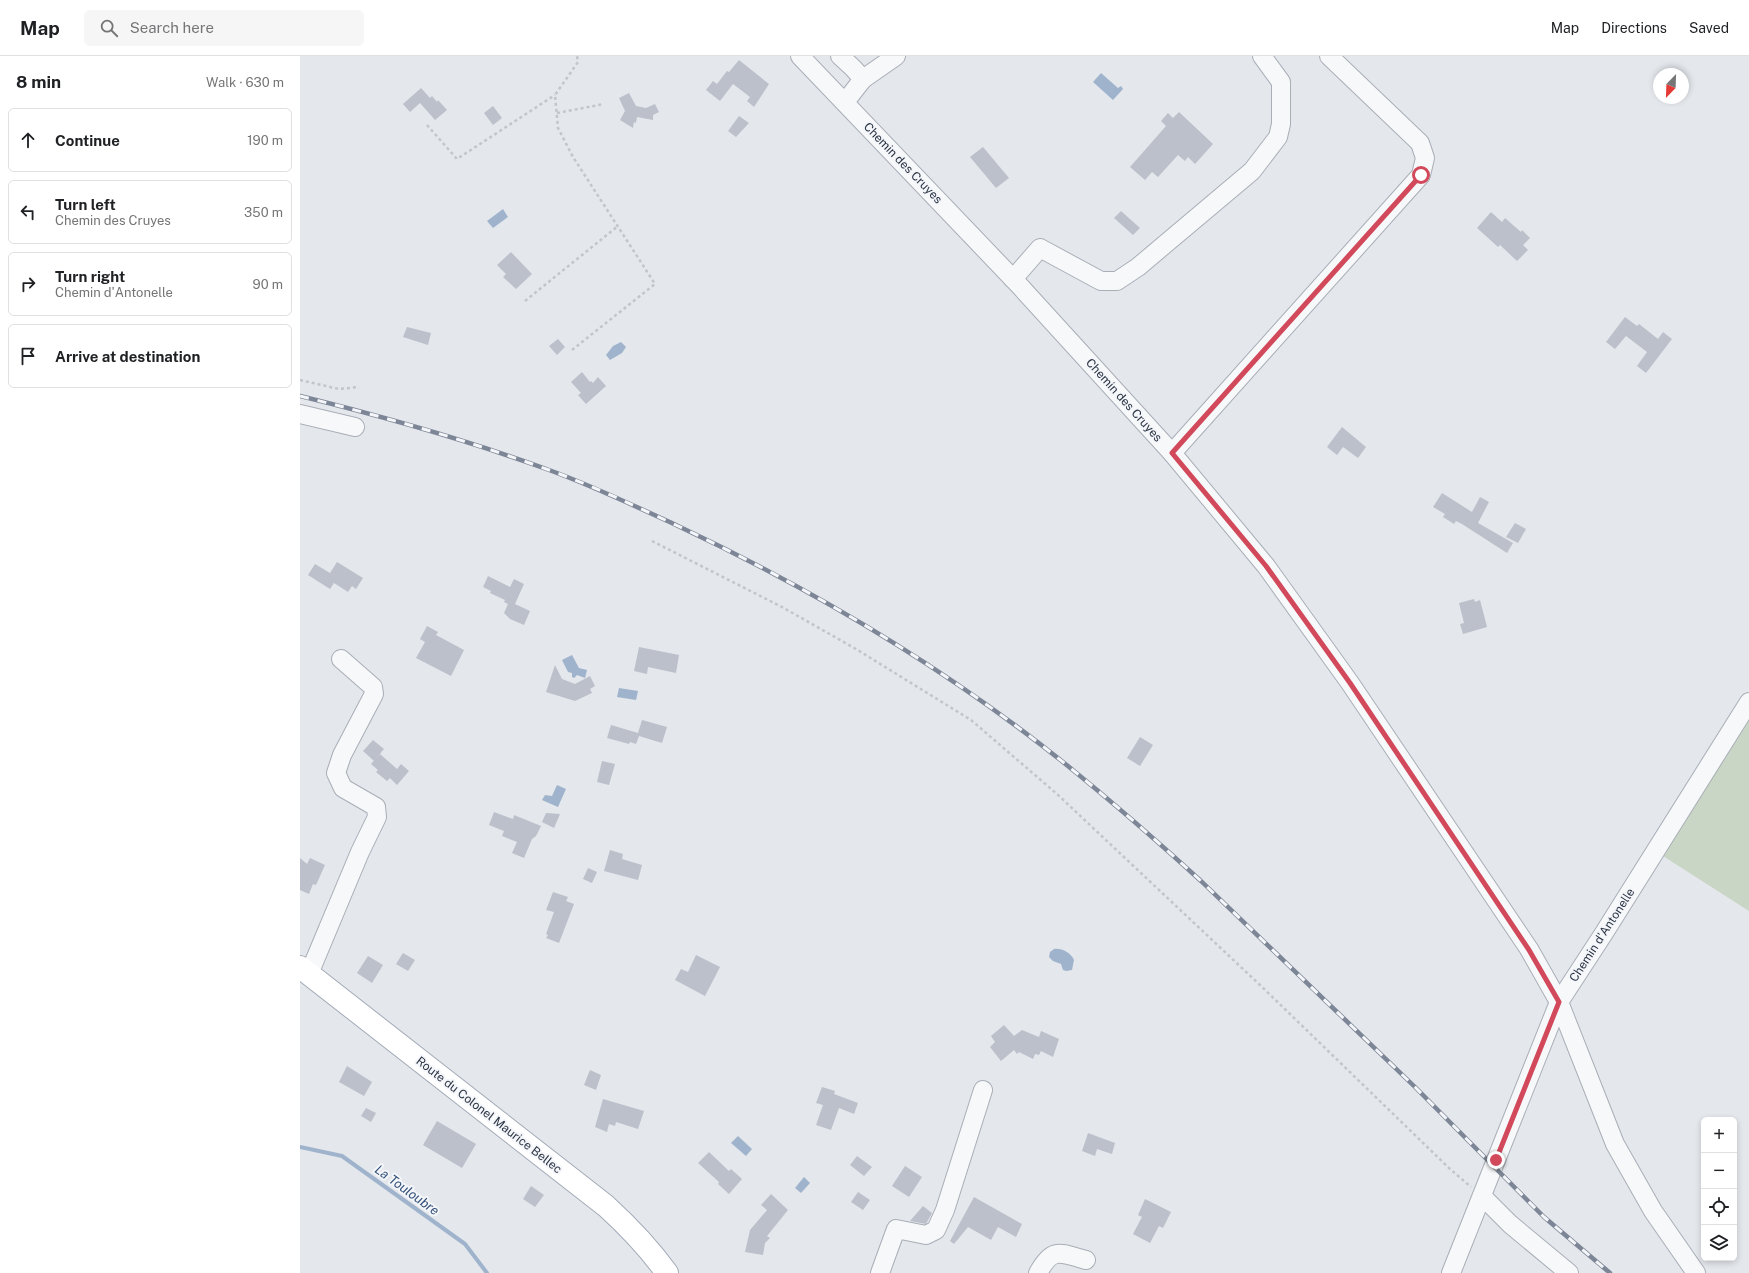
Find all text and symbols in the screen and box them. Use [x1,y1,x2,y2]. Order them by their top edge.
search box [84,10,364,46]
text: Map [20,17,60,39]
icon: search [98,17,120,39]
text: Search here [130,19,214,36]
text: Map [1551,20,1579,36]
text: Directions [1601,20,1667,36]
text: Saved [1689,20,1729,36]
north arrow [1653,68,1689,104]
text: 8 min [16,72,61,92]
text: Walk · 630 m [206,75,284,90]
street label: Chemin des Cruyes [861,120,945,206]
icon: ahead [17,129,39,151]
text: Continue [55,132,120,149]
text: 190 m [247,133,283,148]
route start [1412,166,1430,184]
text: Turn left [55,196,116,213]
icon: left [17,201,39,223]
text: 350 m [244,205,283,220]
text: Chemin des Cruyes [55,213,171,228]
text: Turn right [55,268,125,285]
icon: right [17,273,39,295]
text: 90 m [253,277,283,292]
text: Chemin d'Antonelle [55,285,173,300]
icon: arrive [17,345,39,367]
text: Arrive at destination [55,348,200,365]
street label: Chemin des Cruyes [1083,356,1165,444]
street label: Chemin d'Antonelle [1566,885,1638,984]
street label: Route du Colonel Maurice Bellec [413,1054,565,1176]
map controls [1701,1117,1737,1261]
button: + [1701,1117,1737,1153]
route end [1487,1151,1505,1169]
button: − [1701,1153,1737,1189]
water label: La Touloubre [372,1162,442,1218]
button: locate [1701,1189,1737,1225]
button: layers [1701,1225,1737,1261]

